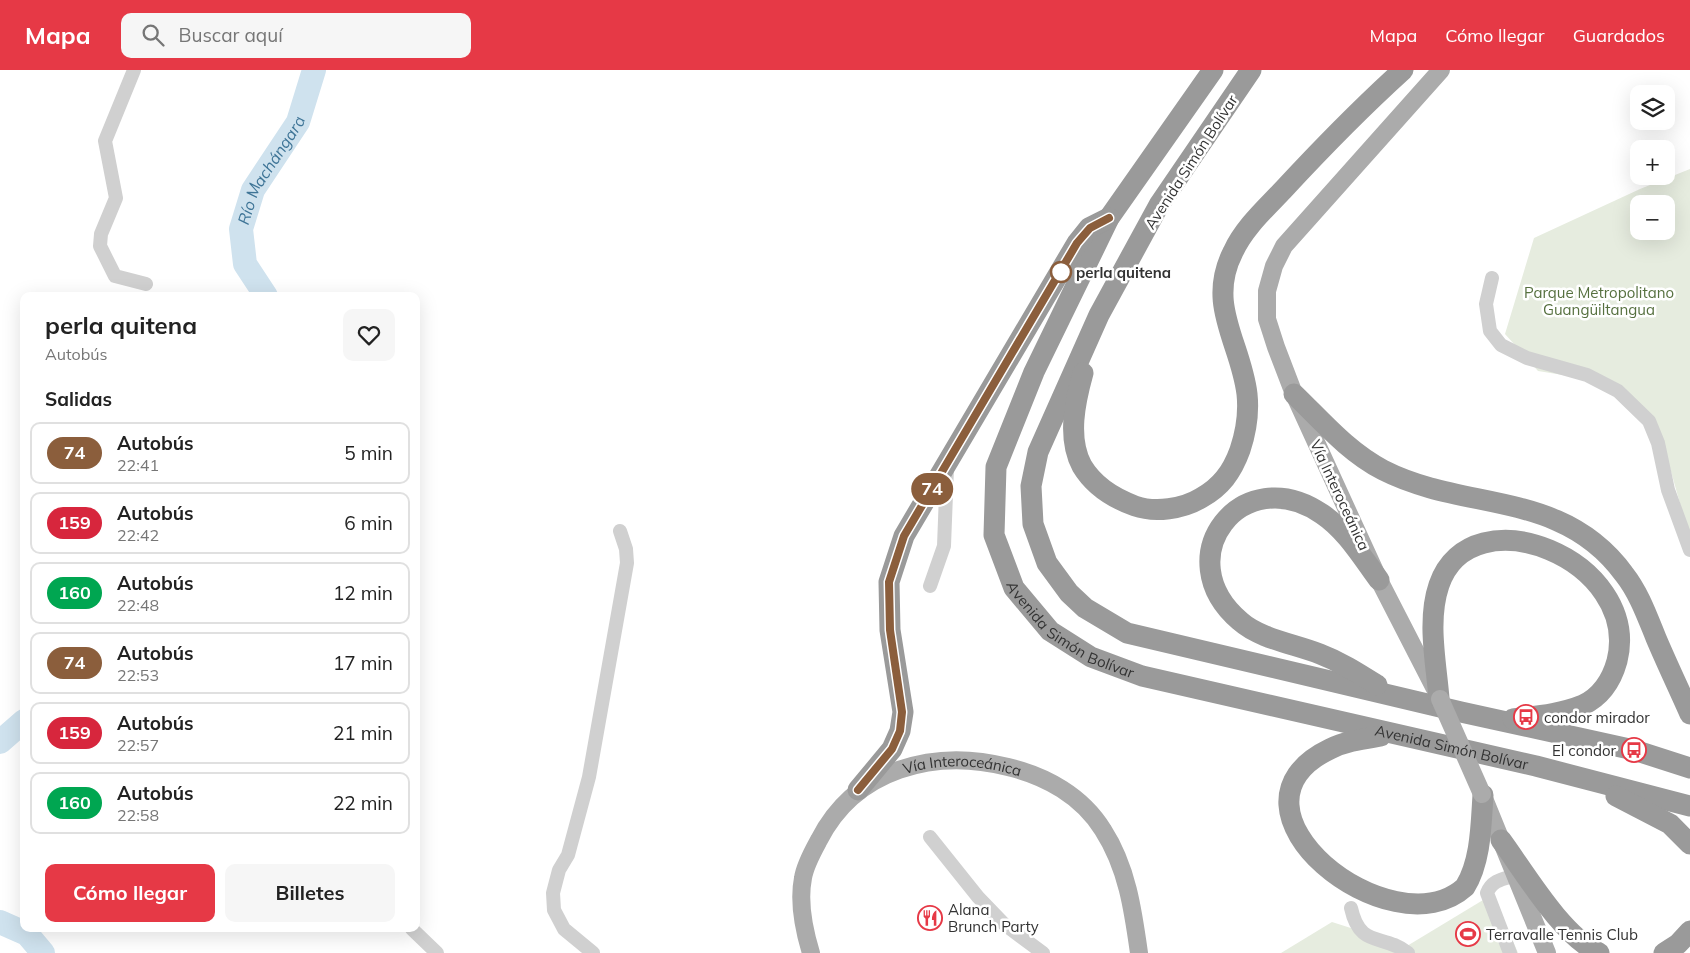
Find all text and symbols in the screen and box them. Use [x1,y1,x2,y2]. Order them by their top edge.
search box [121,13,471,58]
text: Mapa [25,20,91,50]
icon: search [139,21,167,49]
text: Buscar aquí [179,23,283,47]
text: Mapa [1369,24,1417,47]
text: Cómo llegar [1445,24,1545,47]
text: Guardados [1573,24,1665,47]
map controls [1630,85,1675,240]
button: layers [1630,85,1675,130]
street label: Avenida Simón Bolívar [1140,91,1242,233]
water label: Río Machángara [233,114,309,227]
button: + [1630,140,1675,185]
button: − [1630,195,1675,240]
marker: perla quitena [1050,261,1072,283]
place label: perla quitena [1076,263,1171,282]
park label: Parque Metropolitano Guangüiltangua [1524,283,1674,319]
button: heart [343,309,395,361]
text: perla quitena [45,310,197,340]
text: Autobús [45,344,107,364]
text: Salidas [45,387,112,411]
text: Autobús [117,431,194,455]
street label: Vía Interoceánica [1306,437,1374,553]
text: 74 [64,441,85,464]
text: 5 min [344,441,393,465]
text: 22:41 [117,455,159,475]
line badge: 74 [910,473,954,505]
text: 74 [921,477,943,500]
text: Autobús [117,501,194,525]
text: 159 [58,511,91,534]
text: 6 min [344,511,393,535]
text: 22:42 [117,525,159,545]
text: Autobús [117,571,194,595]
street label: Avenida Simón Bolívar [1003,579,1137,682]
text: 160 [58,581,91,604]
text: 12 min [333,581,393,605]
text: 22:48 [117,595,159,615]
text: Autobús [117,641,194,665]
text: 74 [64,651,85,674]
text: 17 min [333,651,393,675]
text: 22:53 [117,665,159,685]
bus stop icon: condor mirador [1513,704,1539,730]
place label: condor mirador [1544,708,1650,727]
text: Autobús [117,711,194,735]
street label: Avenida Simón Bolívar [1373,720,1531,774]
text: 159 [58,721,91,744]
text: 21 min [333,721,393,745]
text: 22:57 [117,735,159,755]
bus stop icon: El condor [1621,737,1647,763]
place label: El condor [1552,741,1617,760]
street label: Vía Interoceánica [900,751,1024,780]
text: Autobús [117,781,194,805]
text: 160 [58,791,91,814]
text: 22 min [333,791,393,815]
text: 22:58 [117,805,159,825]
button: Cómo llegar [45,864,215,922]
button: Billetes [225,864,395,922]
place label: Alana Brunch Party [948,900,1039,936]
restaurant icon: Alana Brunch Party [917,905,943,931]
sports icon: Terravalle Tennis Club [1455,921,1481,947]
place label: Terravalle Tennis Club [1486,925,1638,944]

